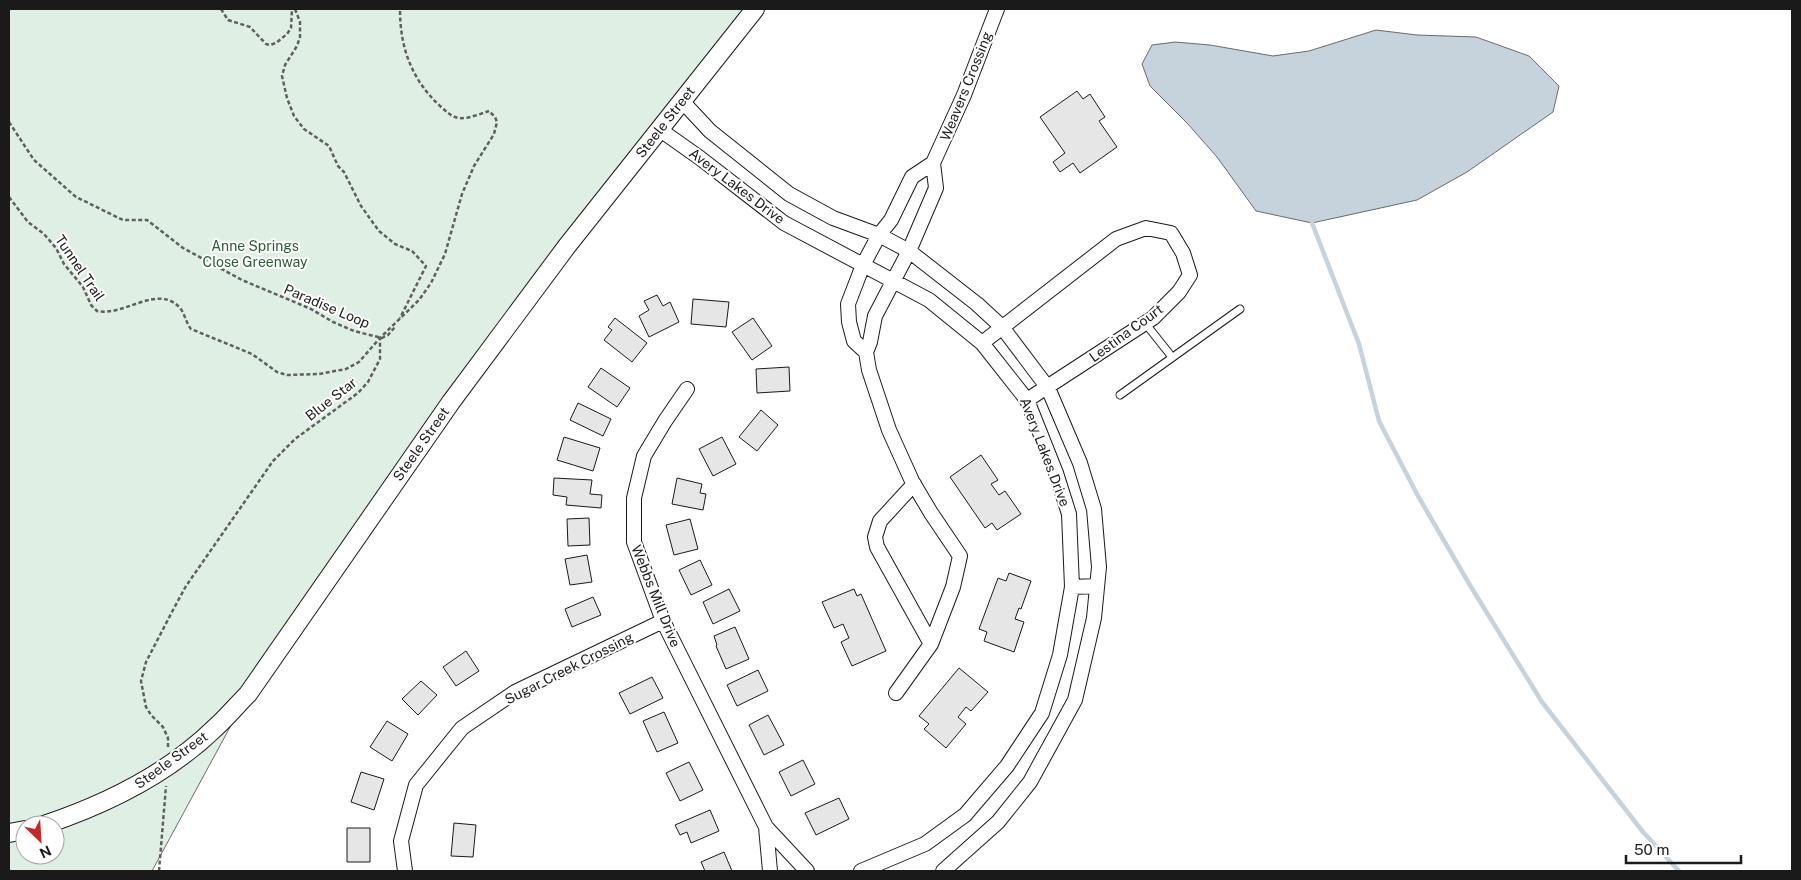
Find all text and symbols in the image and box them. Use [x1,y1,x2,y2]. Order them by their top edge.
street label: Weavers Crossing [937,29,995,143]
street label: Steele Street [632,83,698,161]
street label: Avery Lakes Drive [686,145,788,227]
street label: Tunnel Trail [52,232,108,304]
park label: Anne Springs Close Greenway [203,238,308,270]
street label: Paradise Loop [282,281,372,331]
street label: Lestina Court [1086,301,1166,365]
street label: Blue Star [302,374,360,424]
street label: Avery Lakes Drive [1017,395,1073,509]
street label: Steele Street [390,404,452,484]
street label: Webbs Mill Drive [628,543,684,650]
street label: Sugar Creek Crossing [502,628,636,707]
street label: Steele Street [131,728,211,792]
north arrow [15,815,65,865]
scale bar [1626,832,1741,864]
text: 50 m [1634,841,1669,858]
text: N [37,842,54,861]

